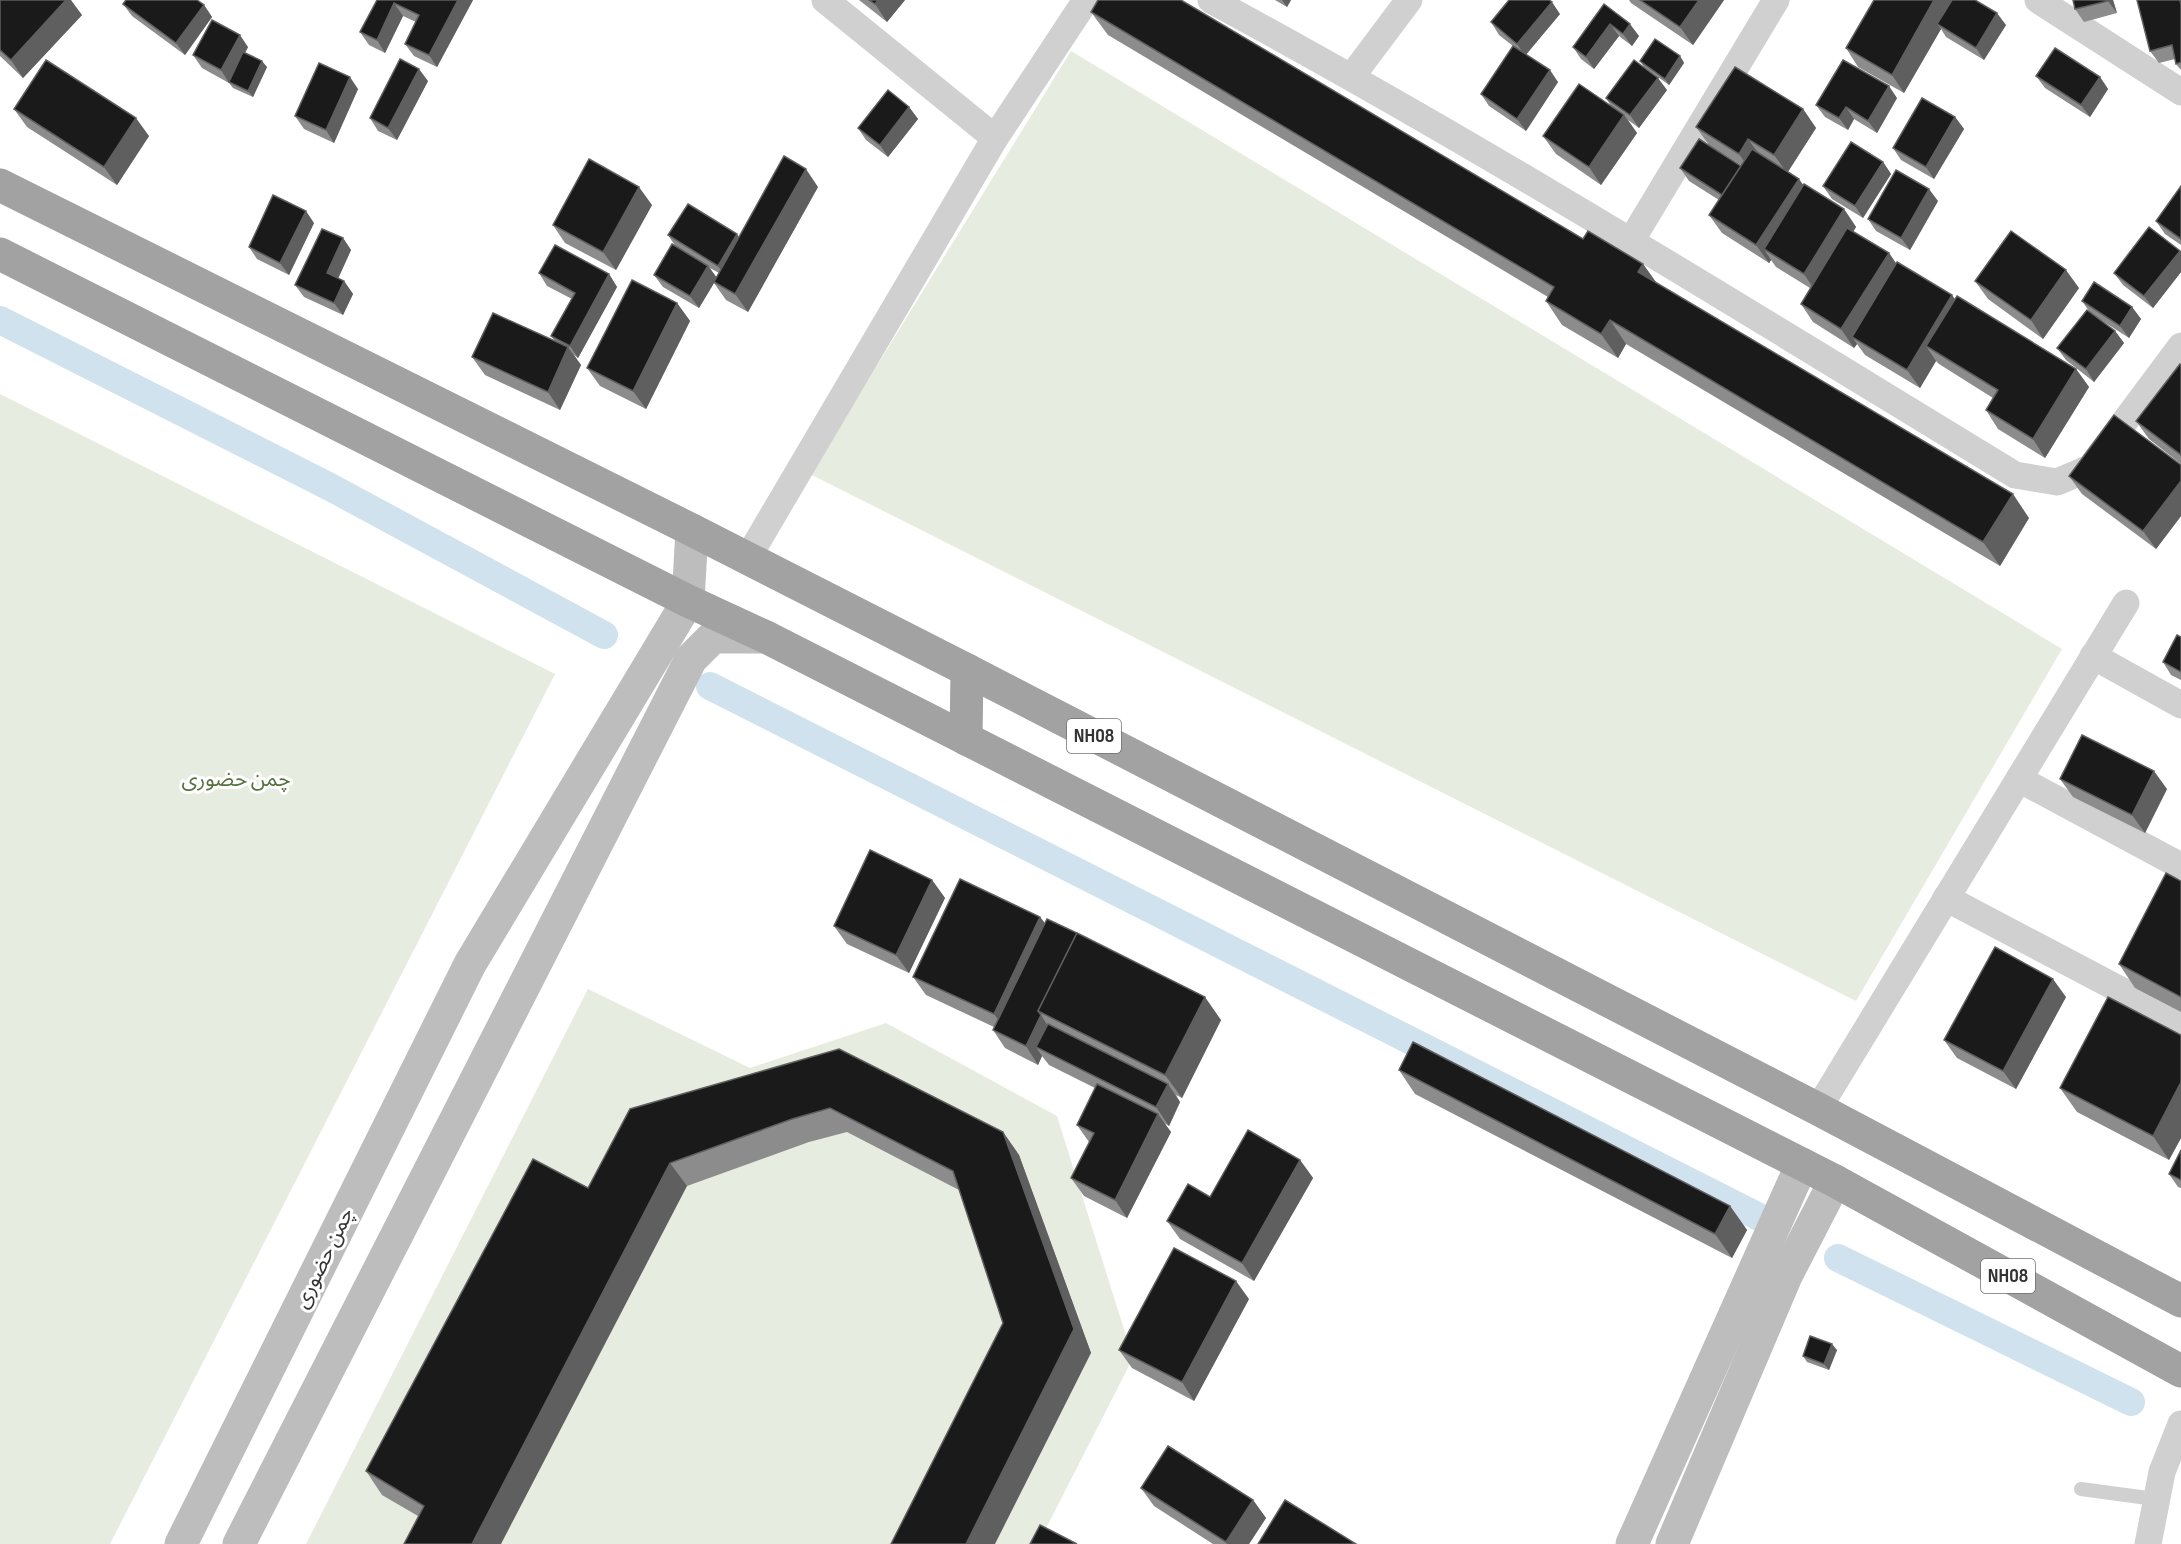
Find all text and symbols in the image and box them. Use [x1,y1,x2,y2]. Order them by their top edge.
road number: NH08 [1067,719,1121,753]
park label: چمن حضوری [181,767,291,792]
street label: چمن حضوری [289,1204,359,1313]
road number: NH08 [1981,1259,2035,1293]

